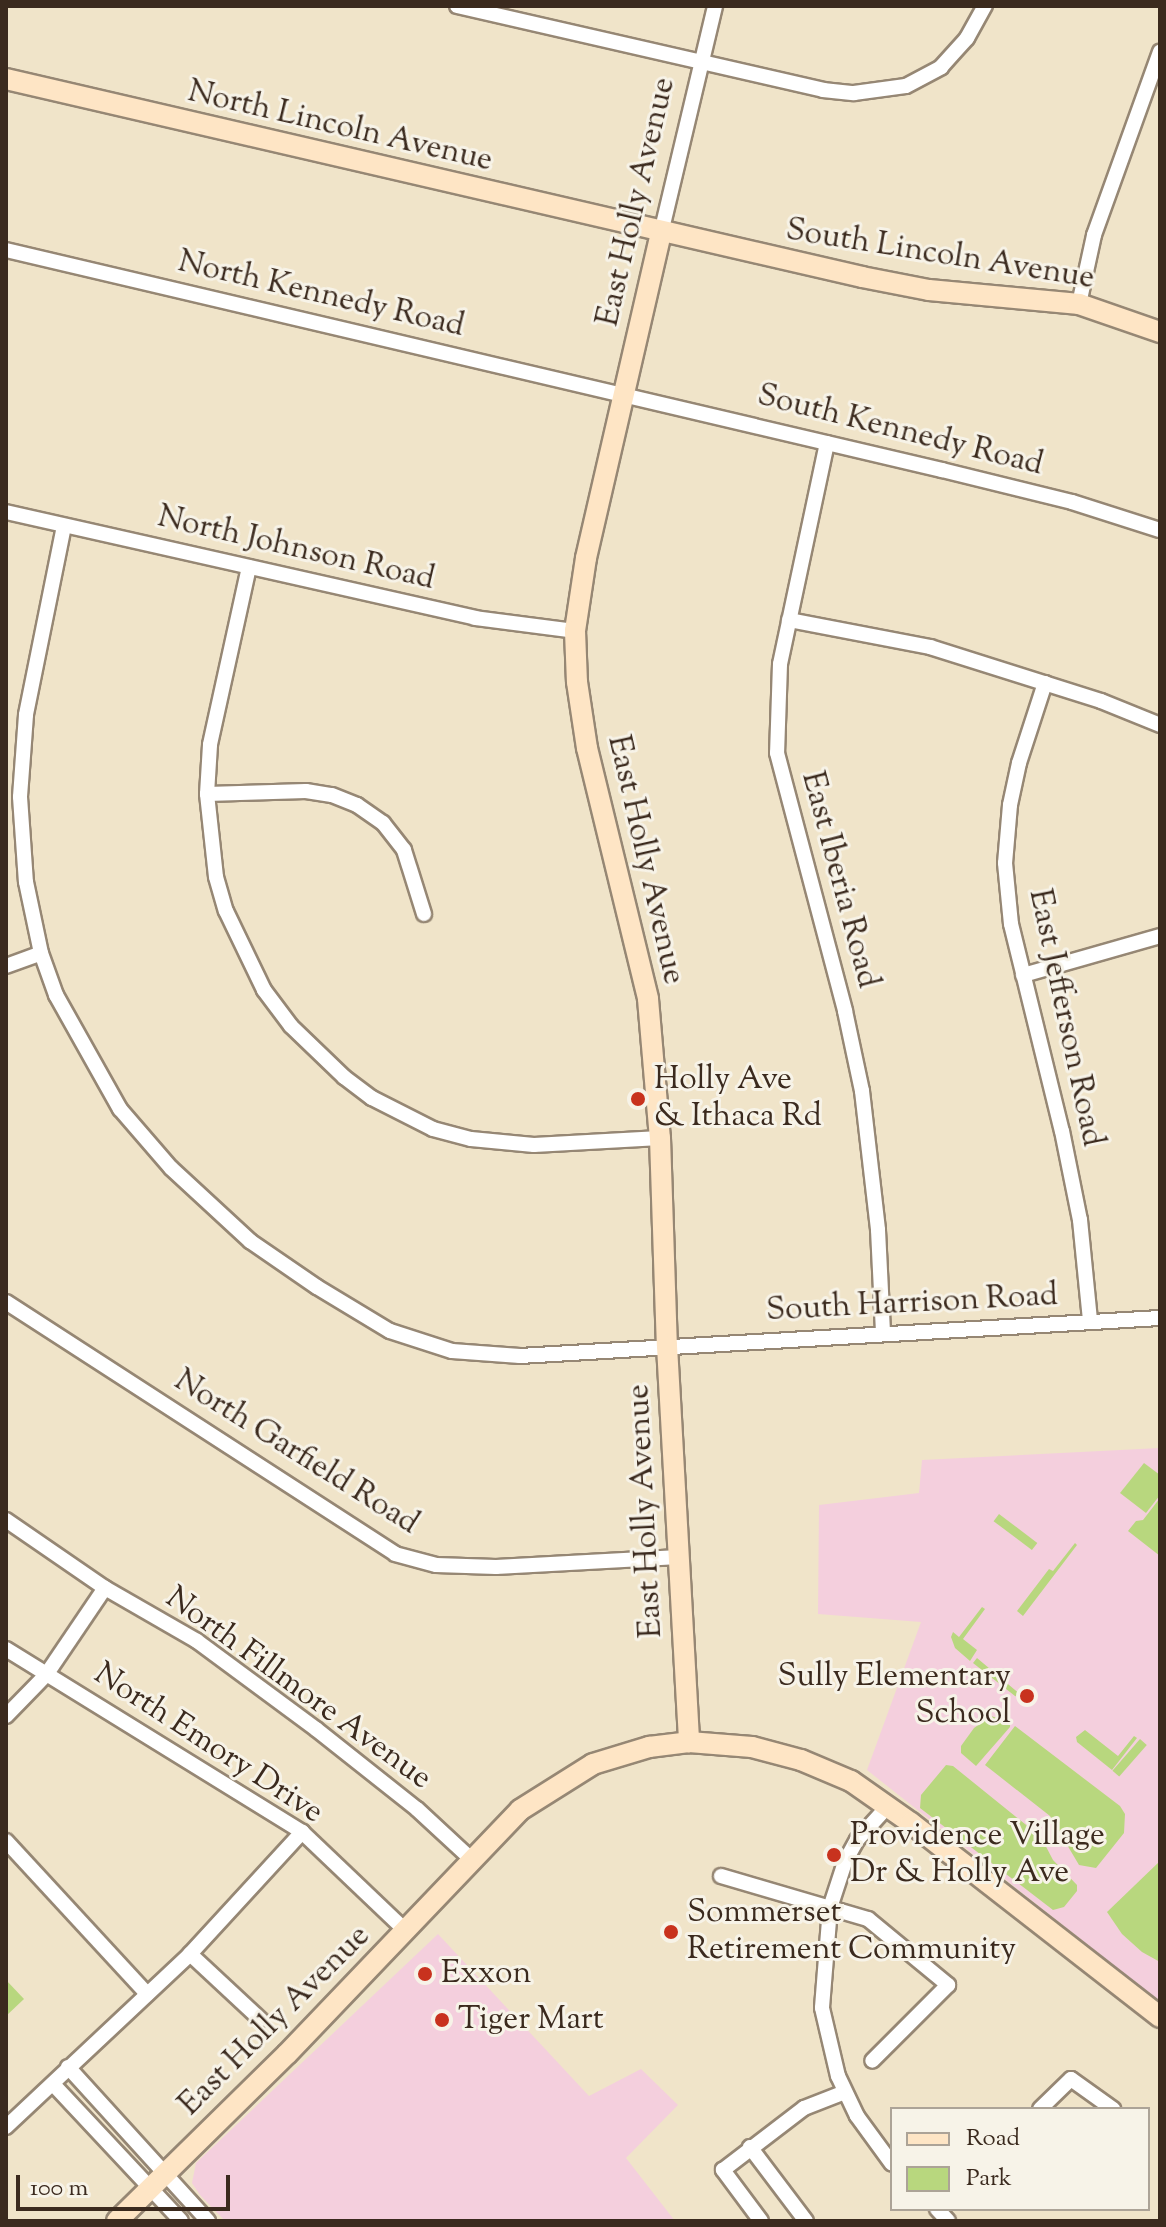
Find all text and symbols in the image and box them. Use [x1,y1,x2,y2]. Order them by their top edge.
street label: North Lincoln Avenue [184,73,496,181]
street label: East Holly Avenue [590,74,684,330]
street label: South Lincoln Avenue [783,212,1097,298]
street label: North Kennedy Road [174,243,468,347]
street label: South Kennedy Road [753,377,1047,485]
street label: North Johnson Road [154,498,438,600]
street label: East Holly Avenue [598,732,692,988]
street label: East Iberia Road [792,768,886,992]
street label: East Jefferson Road [1019,886,1111,1150]
place label: Holly Ave & Ithaca Rd [654,1062,822,1137]
marker: Holly Ave & Ithaca Rd [629,1090,647,1108]
street label: South Harrison Road [765,1277,1059,1331]
street label: North Garfield Road [167,1362,425,1544]
street label: East Holly Avenue [620,1383,672,1639]
street label: North Fillmore Avenue [157,1580,439,1798]
street label: North Emory Drive [86,1655,330,1833]
place label: Sully Elementary School [778,1659,1011,1734]
marker: Sully Elementary School [1018,1687,1036,1705]
place label: Providence Village Dr & Holly Ave [850,1818,1105,1893]
marker: Providence Village Dr & Holly Ave [825,1846,843,1864]
place label: Sommerset Retirement Community [687,1895,1016,1970]
street label: East Holly Avenue [172,1918,378,2124]
marker: Sommerset Retirement Community [662,1923,680,1941]
place label: Exxon [441,1955,532,1993]
marker: Exxon [416,1965,434,1983]
place label: Tiger Mart [458,2001,604,2039]
marker: Tiger Mart [433,2011,451,2029]
legend [890,2107,1150,2211]
text: Road [966,2122,1020,2156]
scale bar [20,2159,234,2209]
text: Park [966,2162,1012,2196]
text: 100 m [30,2172,88,2206]

